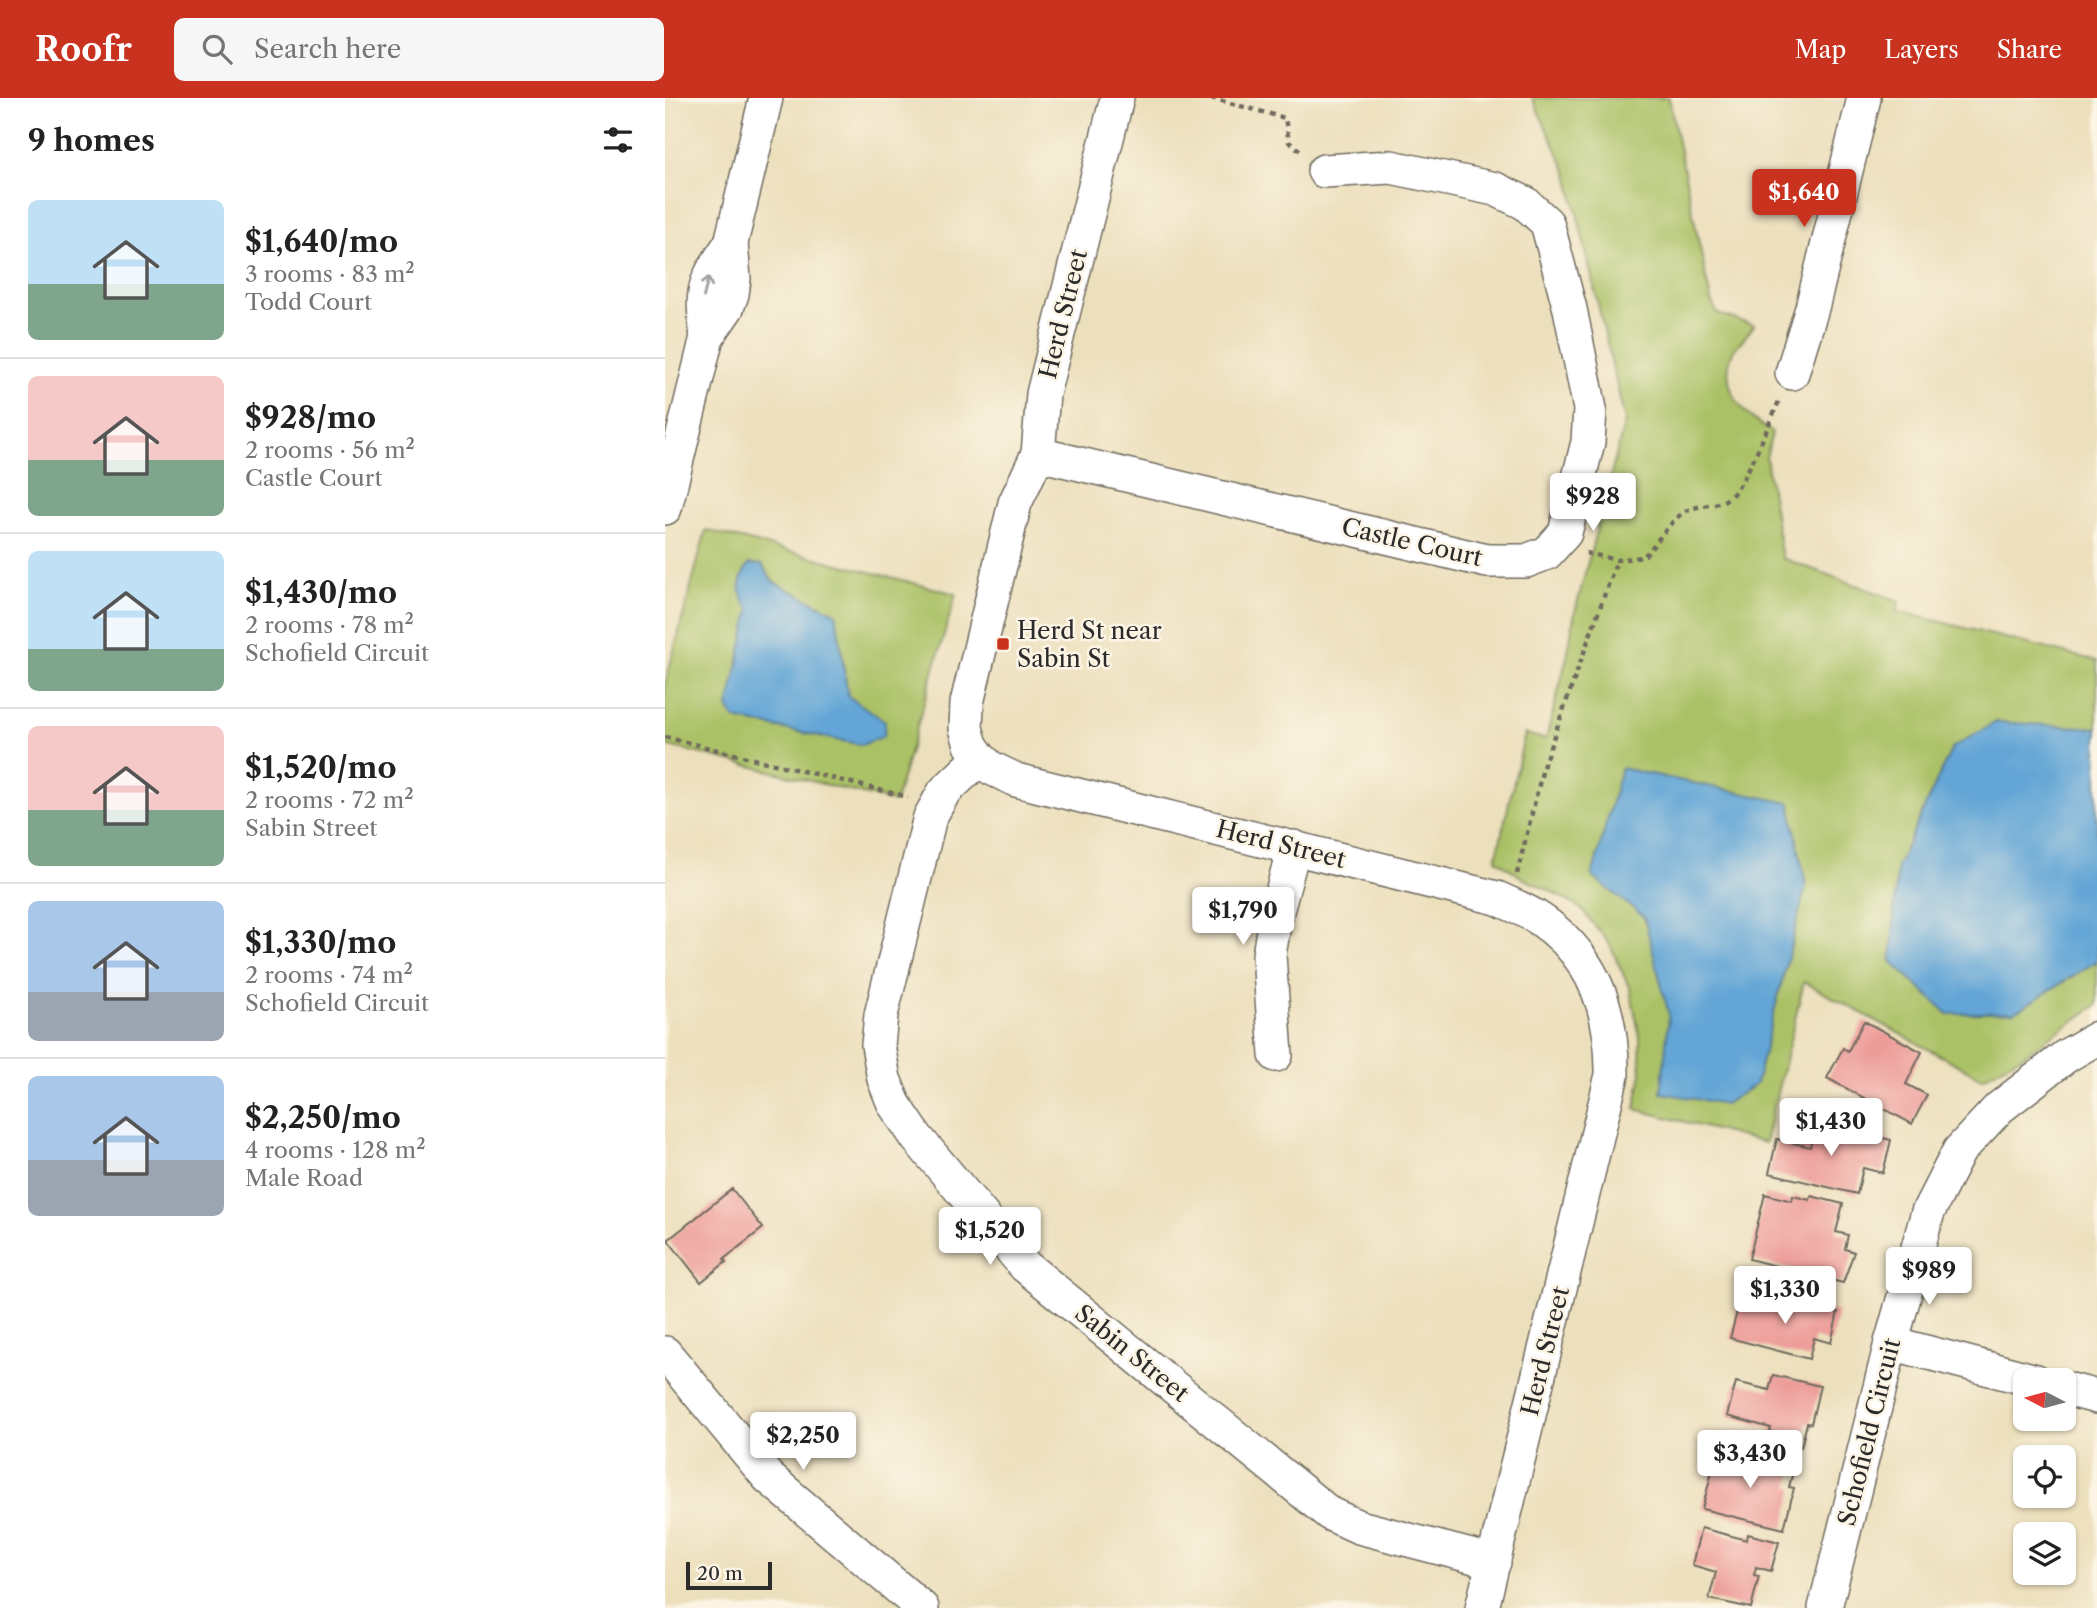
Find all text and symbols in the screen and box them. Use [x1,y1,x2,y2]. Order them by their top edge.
search box [174,18,664,81]
text: Roofr [35,29,132,70]
icon: search [198,30,236,68]
text: Search here [254,33,401,65]
text: Map [1795,35,1846,64]
text: Layers [1884,35,1959,64]
text: Share [1997,35,2062,64]
icon: filters [599,121,637,159]
text: 9 homes [28,122,155,159]
pin: $1,640 [1747,170,1861,229]
text: $1,640 [1768,178,1840,206]
text: $1,640/mo [245,223,398,260]
icon: home [84,228,168,312]
street label: Herd Street [1033,246,1093,382]
text: 3 rooms · 83 m² [245,260,415,288]
one-way arrow [700,276,714,299]
text: Todd Court [245,288,372,316]
text: $928/mo [245,399,376,436]
icon: home [84,404,168,488]
text: 2 rooms · 56 m² [245,436,415,464]
text: Castle Court [245,464,383,492]
pin: $928 [1552,474,1634,533]
text: $928 [1566,482,1620,510]
street label: Castle Court [1339,512,1486,572]
text: $1,430/mo [245,574,397,611]
icon: home [84,579,168,663]
text: 2 rooms · 78 m² [245,611,414,639]
place label: Herd St near Sabin St [1017,616,1162,673]
marker: Herd St near Sabin St [995,636,1011,652]
text: Schofield Circuit [245,639,429,667]
text: $1,520/mo [245,749,397,786]
icon: home [84,754,168,838]
text: 2 rooms · 72 m² [245,786,414,814]
text: Sabin Street [245,814,377,842]
street label: Herd Street [1213,814,1349,874]
pin: $1,790 [1186,888,1300,947]
text: $1,790 [1208,896,1278,924]
text: $1,330/mo [245,924,396,961]
icon: home [84,929,168,1013]
text: 2 rooms · 74 m² [245,961,413,989]
text: Schofield Circuit [245,989,429,1017]
pin: $1,430 [1774,1098,1888,1158]
text: $2,250/mo [245,1099,401,1136]
icon: home [84,1104,168,1188]
text: $1,430 [1796,1107,1866,1135]
text: 4 rooms · 128 m² [245,1136,426,1164]
text: Male Road [245,1164,363,1192]
pin: $1,520 [933,1208,1047,1267]
text: $1,520 [955,1216,1025,1244]
pin: $989 [1888,1248,1970,1307]
text: $989 [1902,1256,1956,1284]
pin: $1,330 [1728,1266,1842,1326]
text: $1,330 [1750,1275,1820,1303]
street label: Herd Street [1515,1283,1575,1419]
street label: Sabin Street [1069,1298,1195,1408]
street label: Schofield Circuit [1832,1335,1906,1529]
north arrow [2013,1368,2075,1432]
map controls [2013,1368,2076,1585]
pin: $2,250 [746,1412,860,1472]
text: $2,250 [766,1421,840,1449]
pin: $3,430 [1693,1430,1807,1490]
text: $3,430 [1713,1439,1787,1467]
button: locate [2013,1445,2076,1508]
button: layers [2013,1522,2076,1585]
scale bar [686,1559,772,1591]
text: 20 m [697,1562,743,1585]

